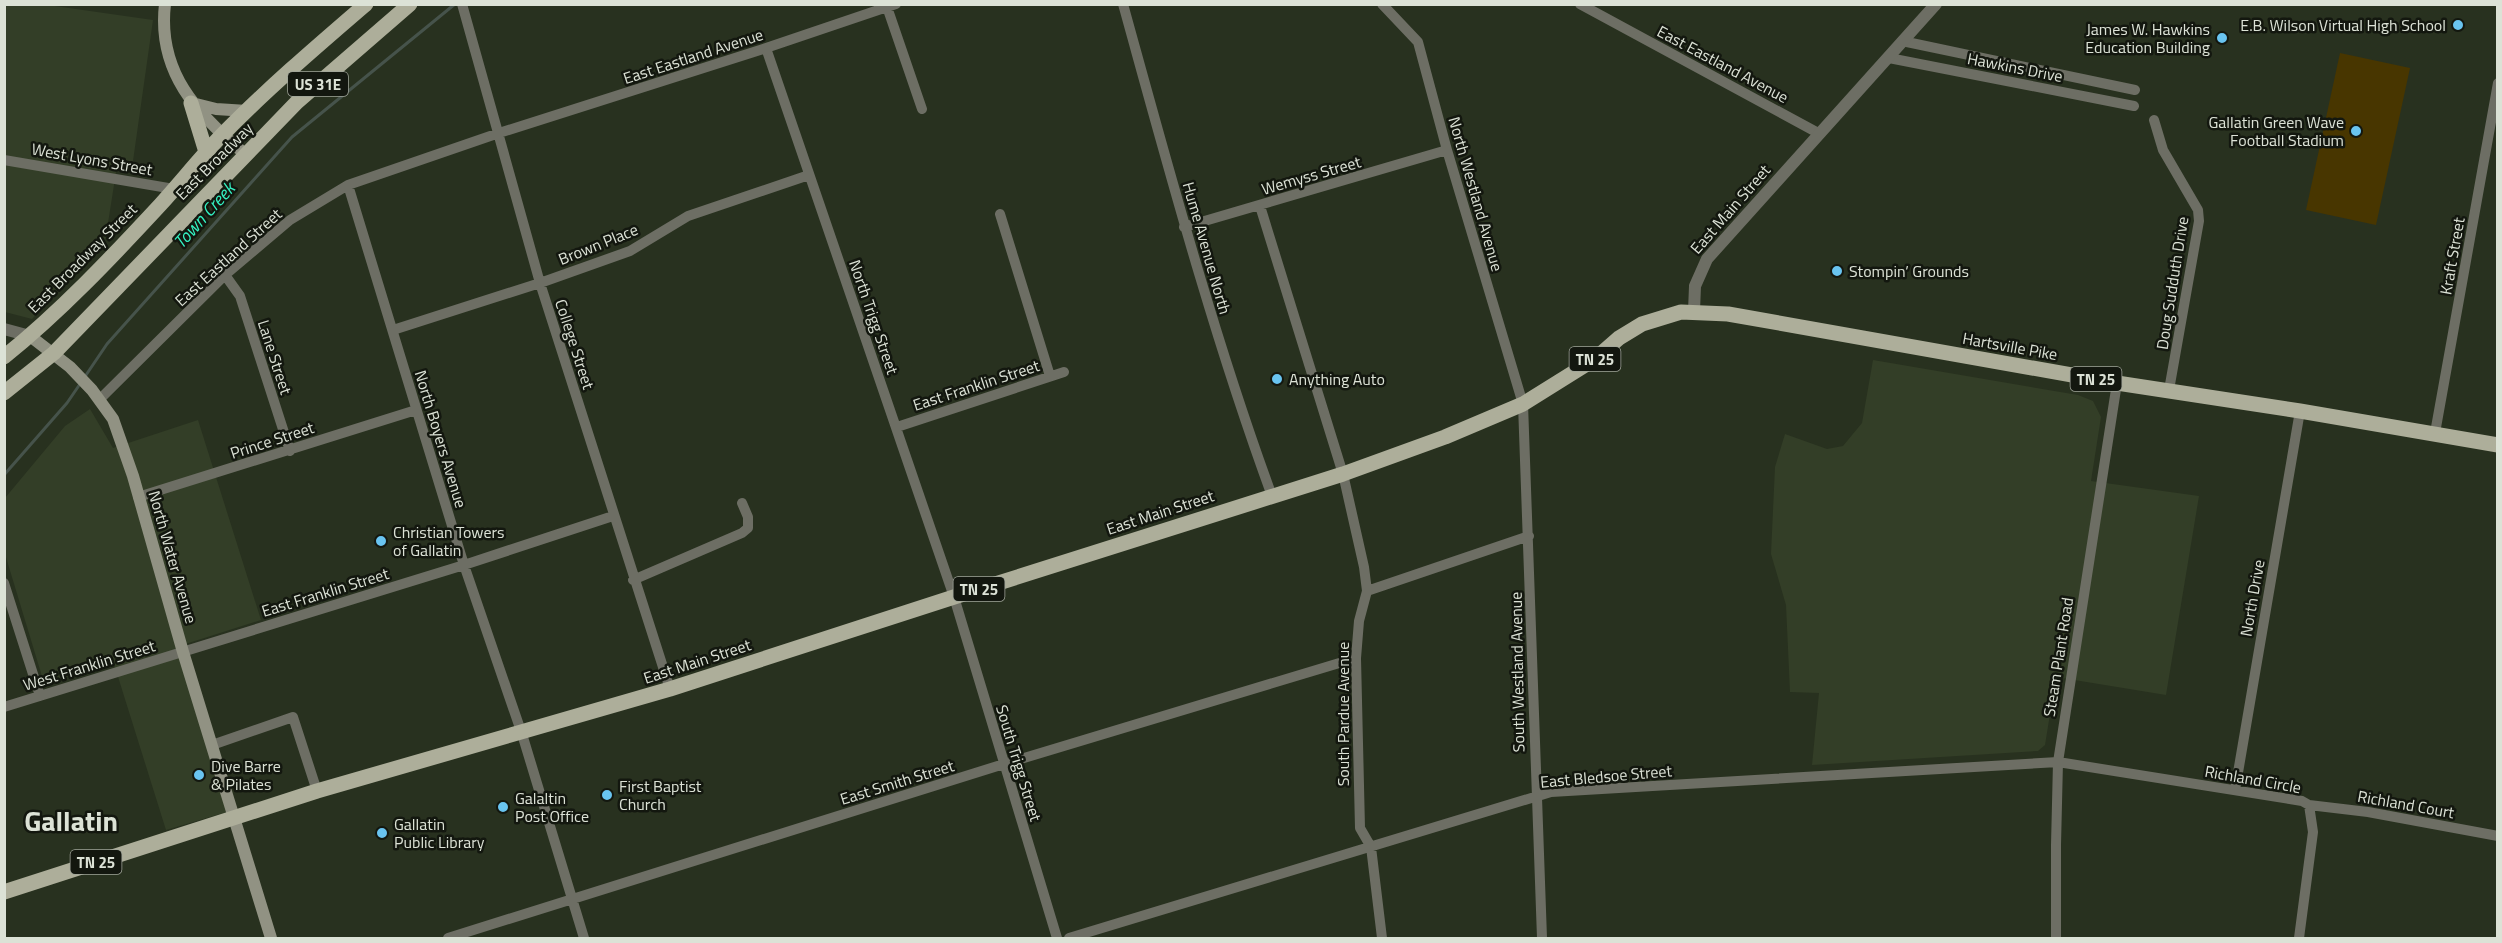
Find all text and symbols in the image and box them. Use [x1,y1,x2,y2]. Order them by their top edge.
place label: E.B. Wilson Virtual High School [2240,13,2446,37]
place label: James W. Hawkins Education Building [2085,17,2210,59]
marker: E.B. Wilson Virtual High School [2451,18,2465,32]
street label: East Eastland Avenue [1653,19,1793,109]
street label: East Eastland Avenue [620,22,766,90]
marker: James W. Hawkins Education Building [2215,31,2229,45]
street label: Hawkins Drive [1965,46,2065,88]
road number: US 31E [288,72,348,96]
place label: Gallatin Green Wave Football Stadium [2208,110,2344,152]
street label: North Westland Avenue [1442,114,1510,274]
street label: East Broadway [170,116,259,205]
marker: Gallatin Green Wave Football Stadium [2349,124,2363,138]
street label: West Lyons Street [30,137,155,181]
street label: Wemyss Street [1258,149,1364,201]
street label: East Main Street [1684,159,1776,259]
water label: Town Creek [167,174,242,254]
street label: Hume Avenue North [1177,179,1237,317]
street label: East Broadway Street [22,198,142,318]
street label: East Eastland Street [169,202,287,312]
street label: Doug Sudduth Drive [2150,215,2194,351]
street label: Kraft Street [2433,215,2471,297]
street label: Brown Place [555,217,641,271]
street label: North Trigg Street [843,256,905,378]
place label: Stompin’ Grounds [1849,259,1969,283]
marker: Stompin’ Grounds [1830,264,1844,278]
street label: College Street [549,296,601,393]
street label: Lane Street [252,317,298,398]
street label: Hartsville Pike [1961,326,2059,366]
road number: TN 25 [1570,347,1620,371]
street label: East Franklin Street [910,353,1043,417]
street label: North Boyers Avenue [409,367,473,511]
place label: Anything Auto [1289,367,1385,391]
road number: TN 25 [2070,367,2122,391]
marker: Anything Auto [1270,372,1284,386]
street label: Prince Street [227,415,317,465]
street label: East Main Street [1103,483,1217,541]
street label: North Water Avenue [143,488,203,626]
place label: Christian Towers of Gallatin [393,520,505,562]
marker: Christian Towers of Gallatin [374,534,388,548]
street label: North Drive [2233,558,2271,638]
street label: East Franklin Street [258,561,392,623]
road number: TN 25 [954,577,1004,601]
street label: South Westland Avenue [1504,591,1530,753]
street label: Steam Plant Road [2037,596,2079,718]
street label: East Main Street [640,632,754,690]
street label: West Franklin Street [20,633,158,696]
street label: South Pardue Avenue [1331,642,1355,786]
street label: South Trigg Street [990,702,1048,825]
street label: East Smith Street [837,753,957,811]
place label: Dive Barre & Pilates [211,754,281,796]
street label: East Bledsoe Street [1539,758,1673,794]
street label: Richland Circle [2203,759,2303,799]
marker: Dive Barre & Pilates [192,768,206,782]
place label: First Baptist Church [619,774,702,816]
street label: Richland Court [2356,784,2457,824]
place label: Galaltin Post Office [515,786,589,828]
marker: First Baptist Church [600,788,614,802]
district label: Gallatin [24,799,118,842]
marker: Galaltin Post Office [496,800,510,814]
place label: Gallatin Public Library [394,812,485,854]
marker: Gallatin Public Library [375,826,389,840]
road number: TN 25 [70,850,122,874]

